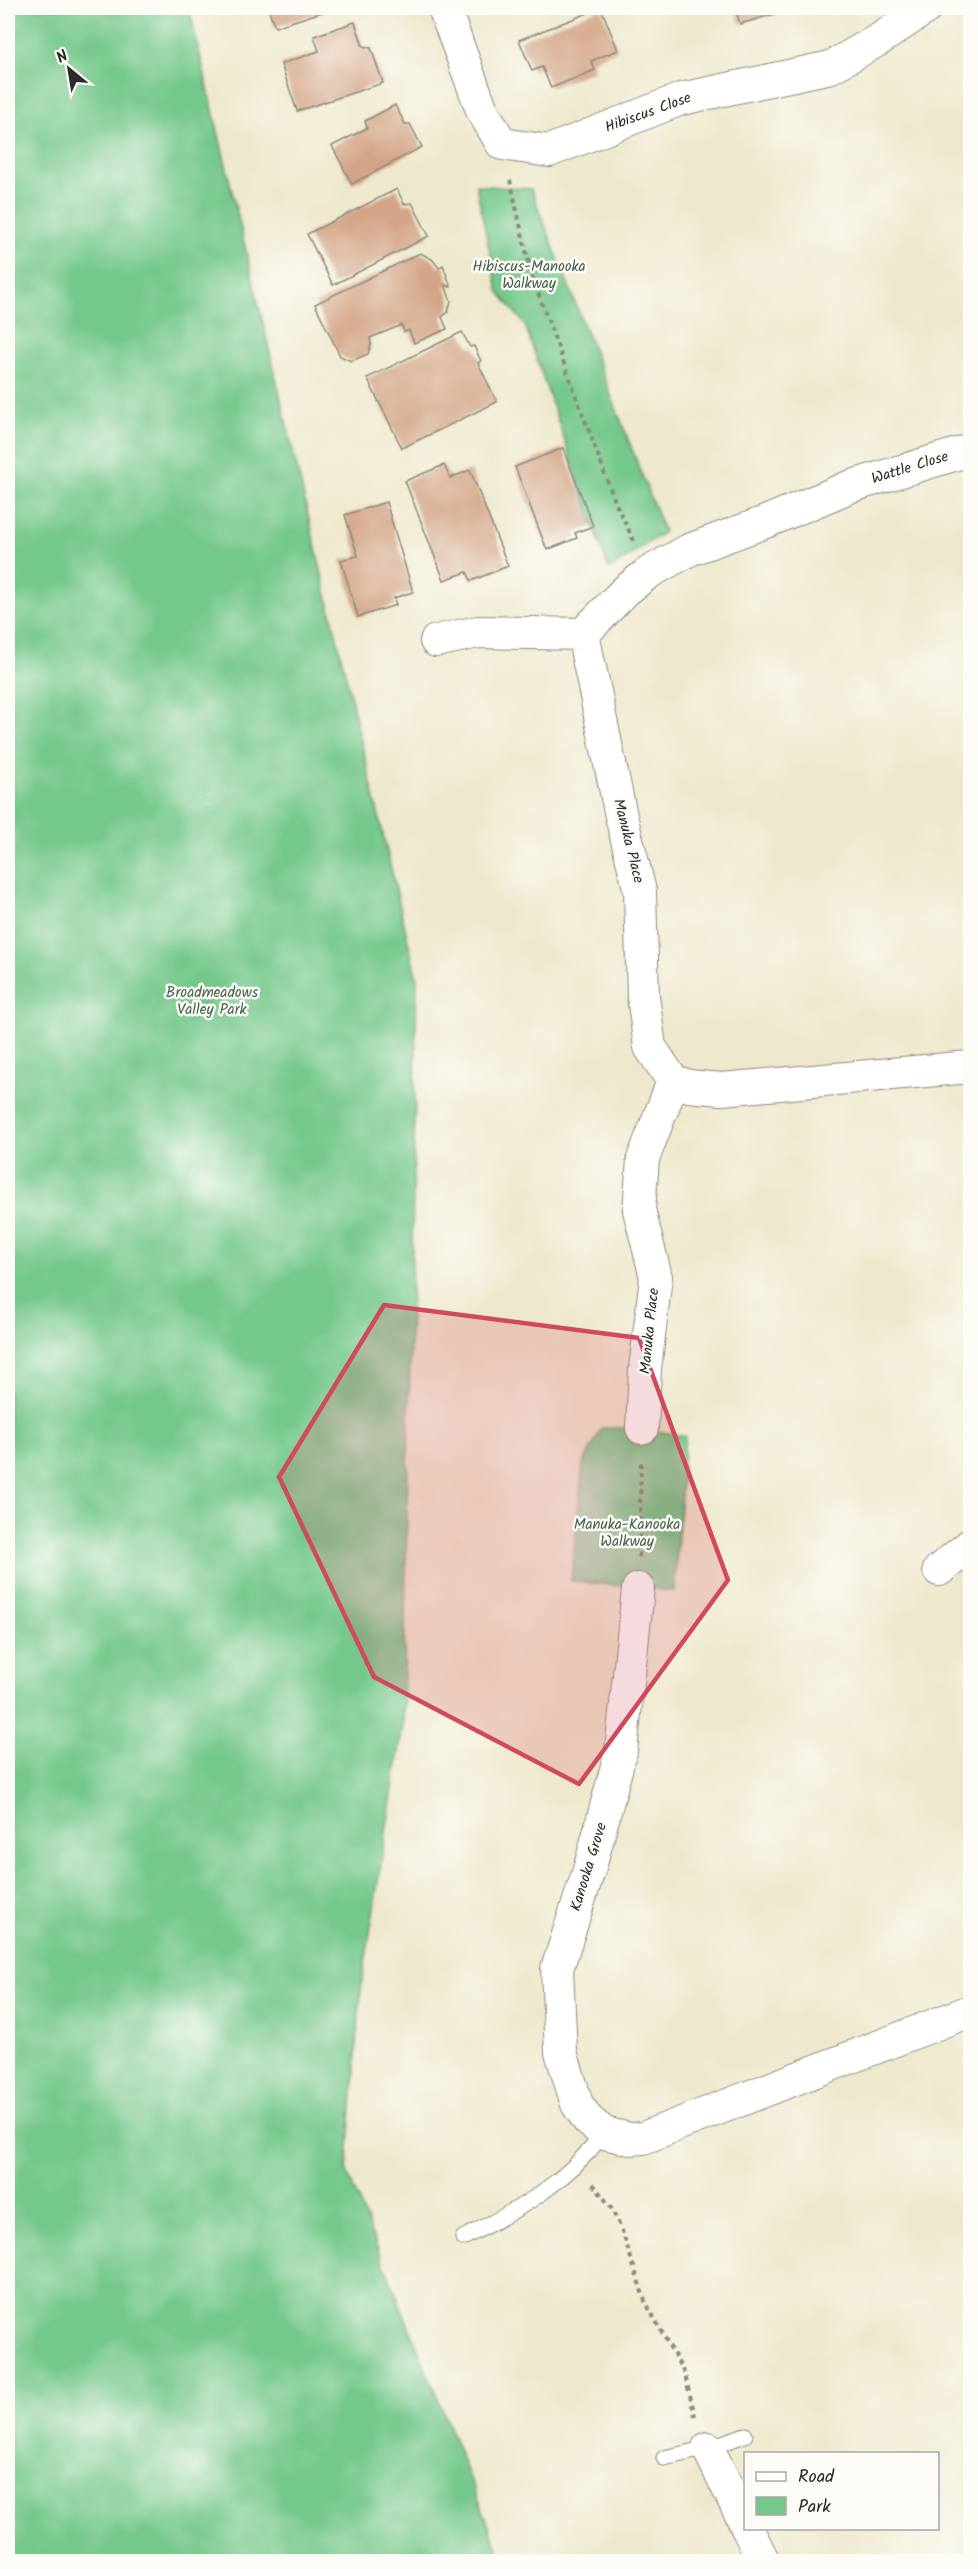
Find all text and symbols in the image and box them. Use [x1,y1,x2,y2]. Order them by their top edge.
north arrow [39,39,99,99]
text: N [52,44,73,71]
street label: Hibiscus Close [601,86,695,140]
park label: Hibiscus-Manooka Walkway [472,255,586,296]
street label: Wattle Close [869,445,952,491]
street label: Manuka Place [606,796,650,886]
park label: Broadmeadows Valley Park [166,981,259,1022]
street label: Manuka Place [634,1287,666,1375]
park label: Manuka-Kanooka Walkway [574,1513,680,1554]
street label: Kanooka Grove [564,1819,614,1914]
legend [744,2452,939,2530]
text: Road [798,2463,835,2492]
text: Park [798,2493,831,2522]

